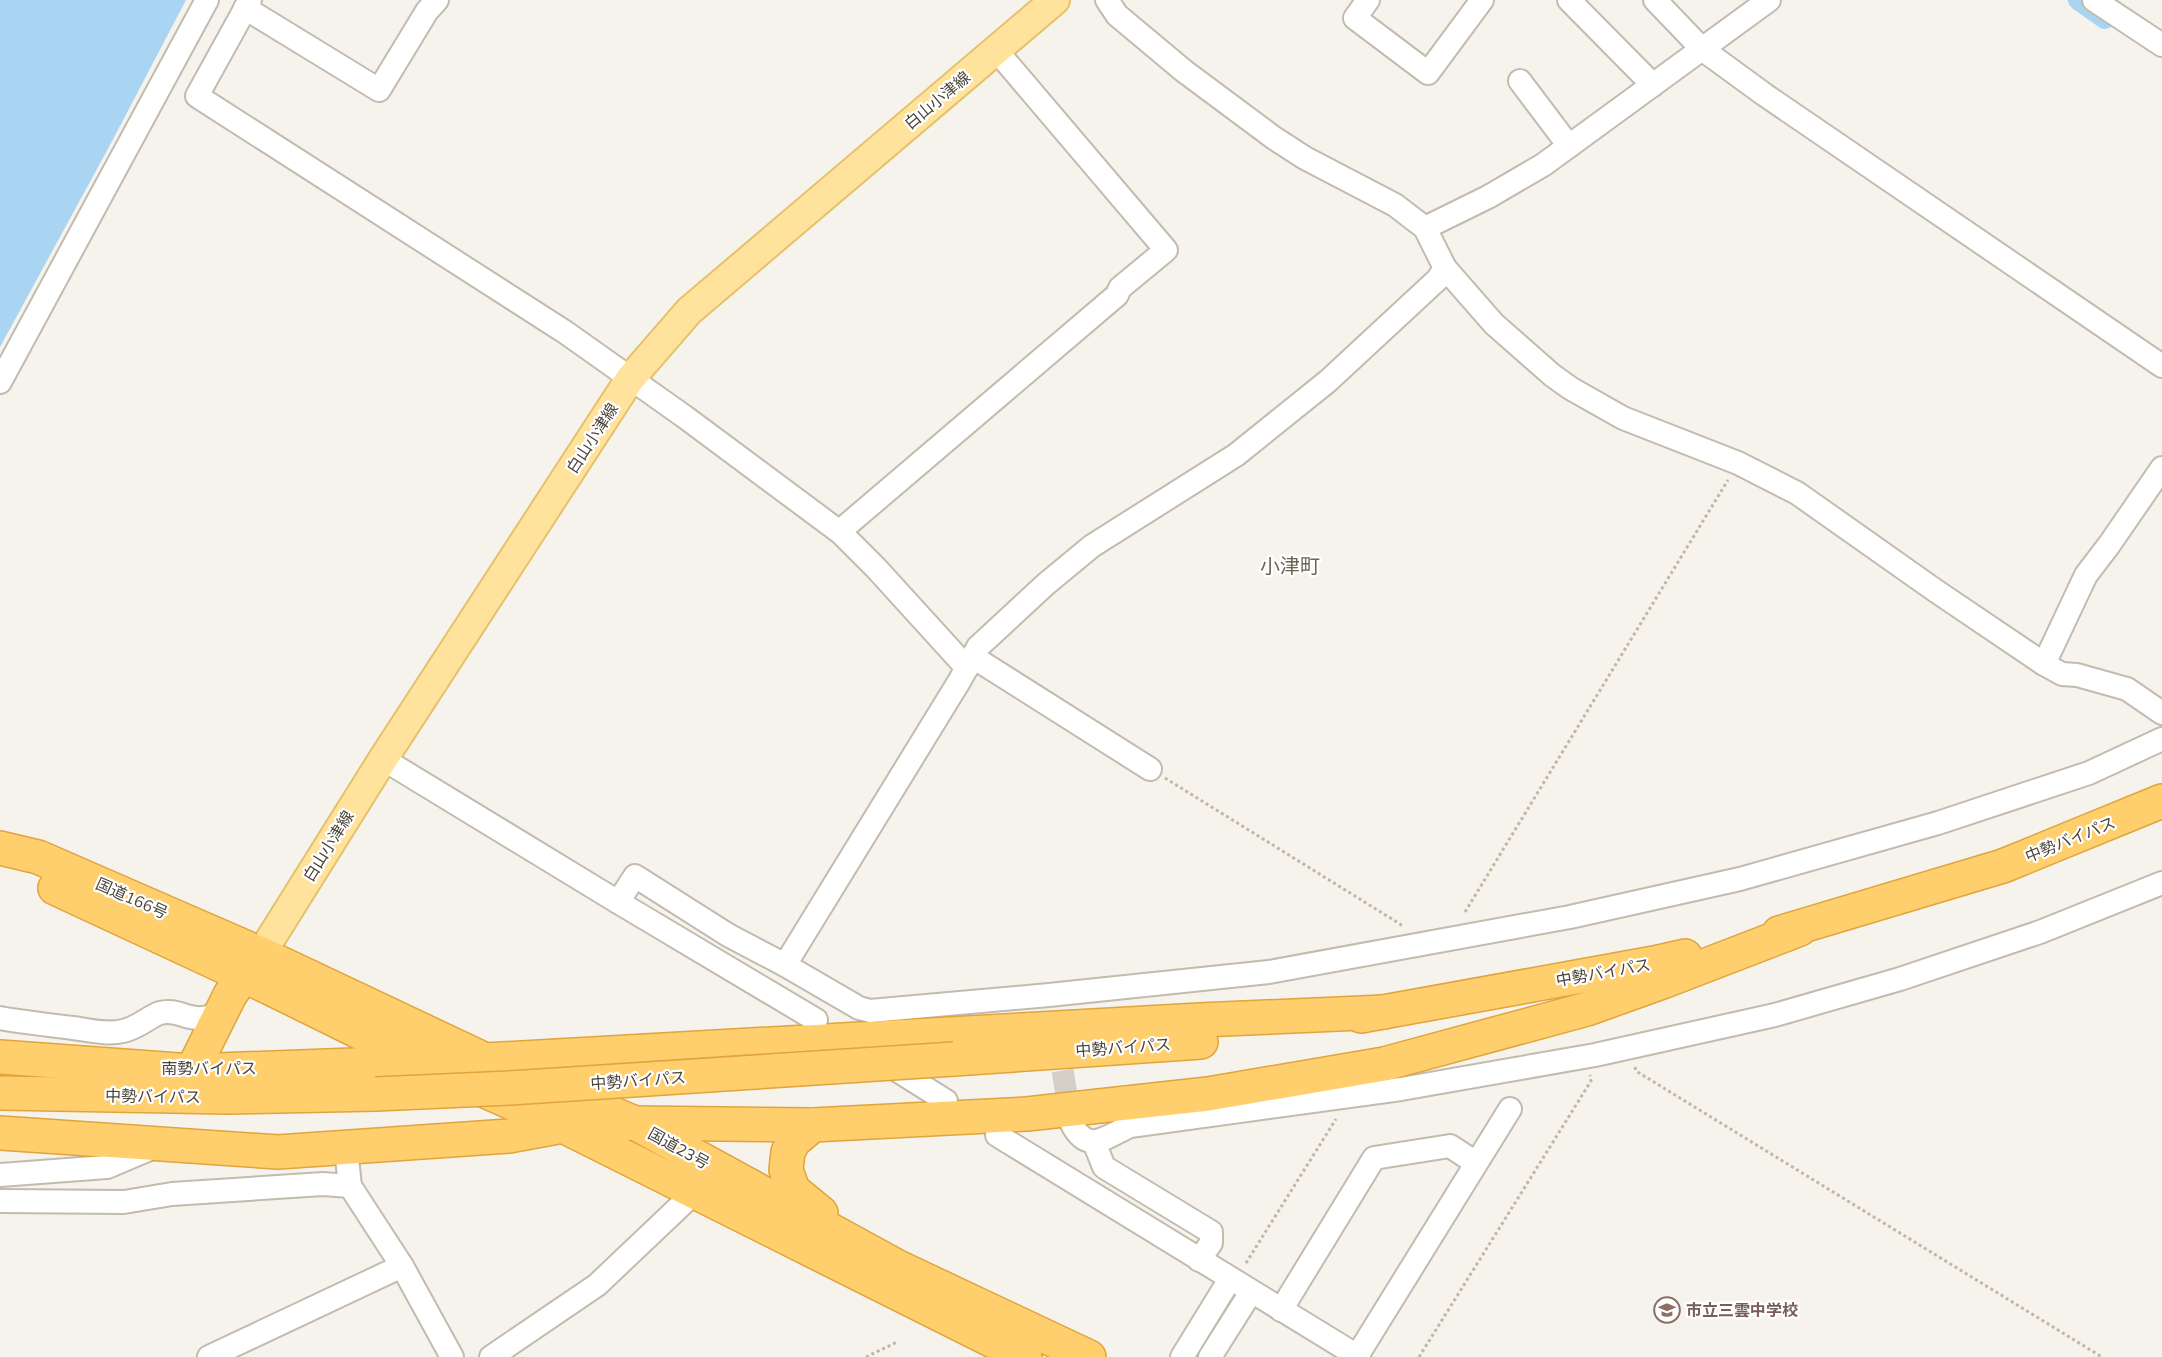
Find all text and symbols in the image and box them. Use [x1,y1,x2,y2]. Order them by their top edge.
street label: 白山小津線 [900,67,975,135]
street label: 白山小津線 [562,399,624,478]
district label: 小津町 [1260,553,1320,580]
street label: 白山小津線 [298,807,359,886]
street label: 中勢バイパス [2022,812,2119,868]
street label: 国道166号 [92,873,171,925]
street label: 中勢バイパス [1554,954,1652,992]
street label: 中勢バイパス [1075,1034,1172,1062]
street label: 南勢バイパス [161,1058,257,1080]
street label: 中勢バイパス [590,1067,687,1095]
street label: 中勢バイパス [105,1085,201,1109]
street label: 国道23号 [644,1123,713,1175]
school or university icon: 市立三雲中学校 [1652,1295,1682,1325]
place label: 市立三雲中学校 [1686,1300,1798,1322]

